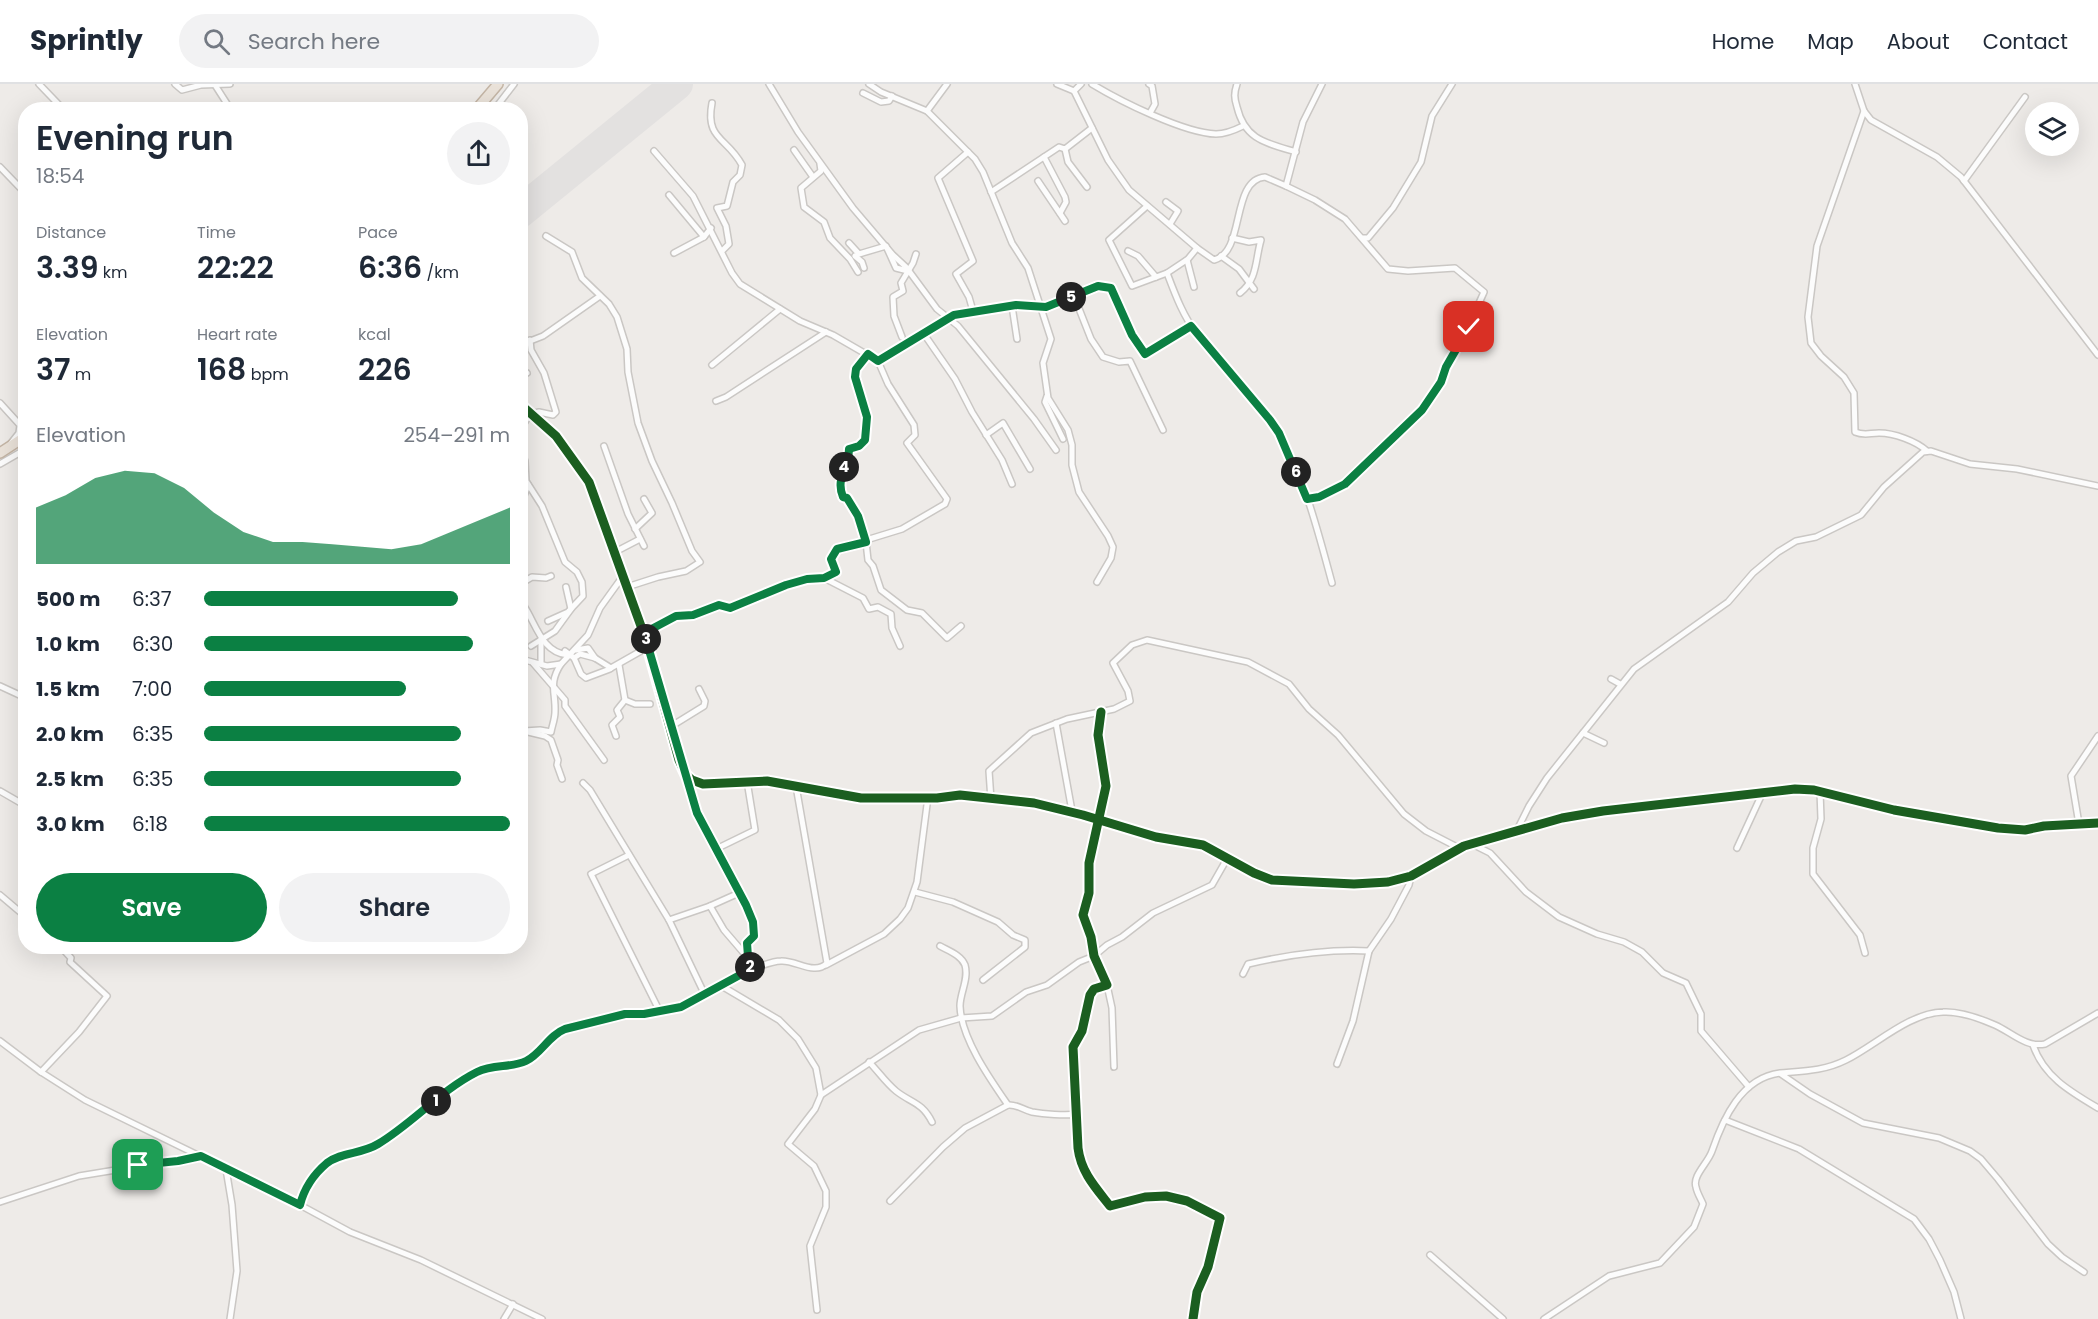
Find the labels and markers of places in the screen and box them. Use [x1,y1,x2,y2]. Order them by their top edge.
pin: 5 [1056,282,1086,312]
pin [1443,301,1494,352]
pin: 4 [829,452,859,482]
pin: 6 [1281,457,1311,487]
pin: 3 [631,624,661,654]
pin: 2 [735,952,765,982]
pin: 1 [421,1086,451,1116]
pin [112,1139,163,1190]

